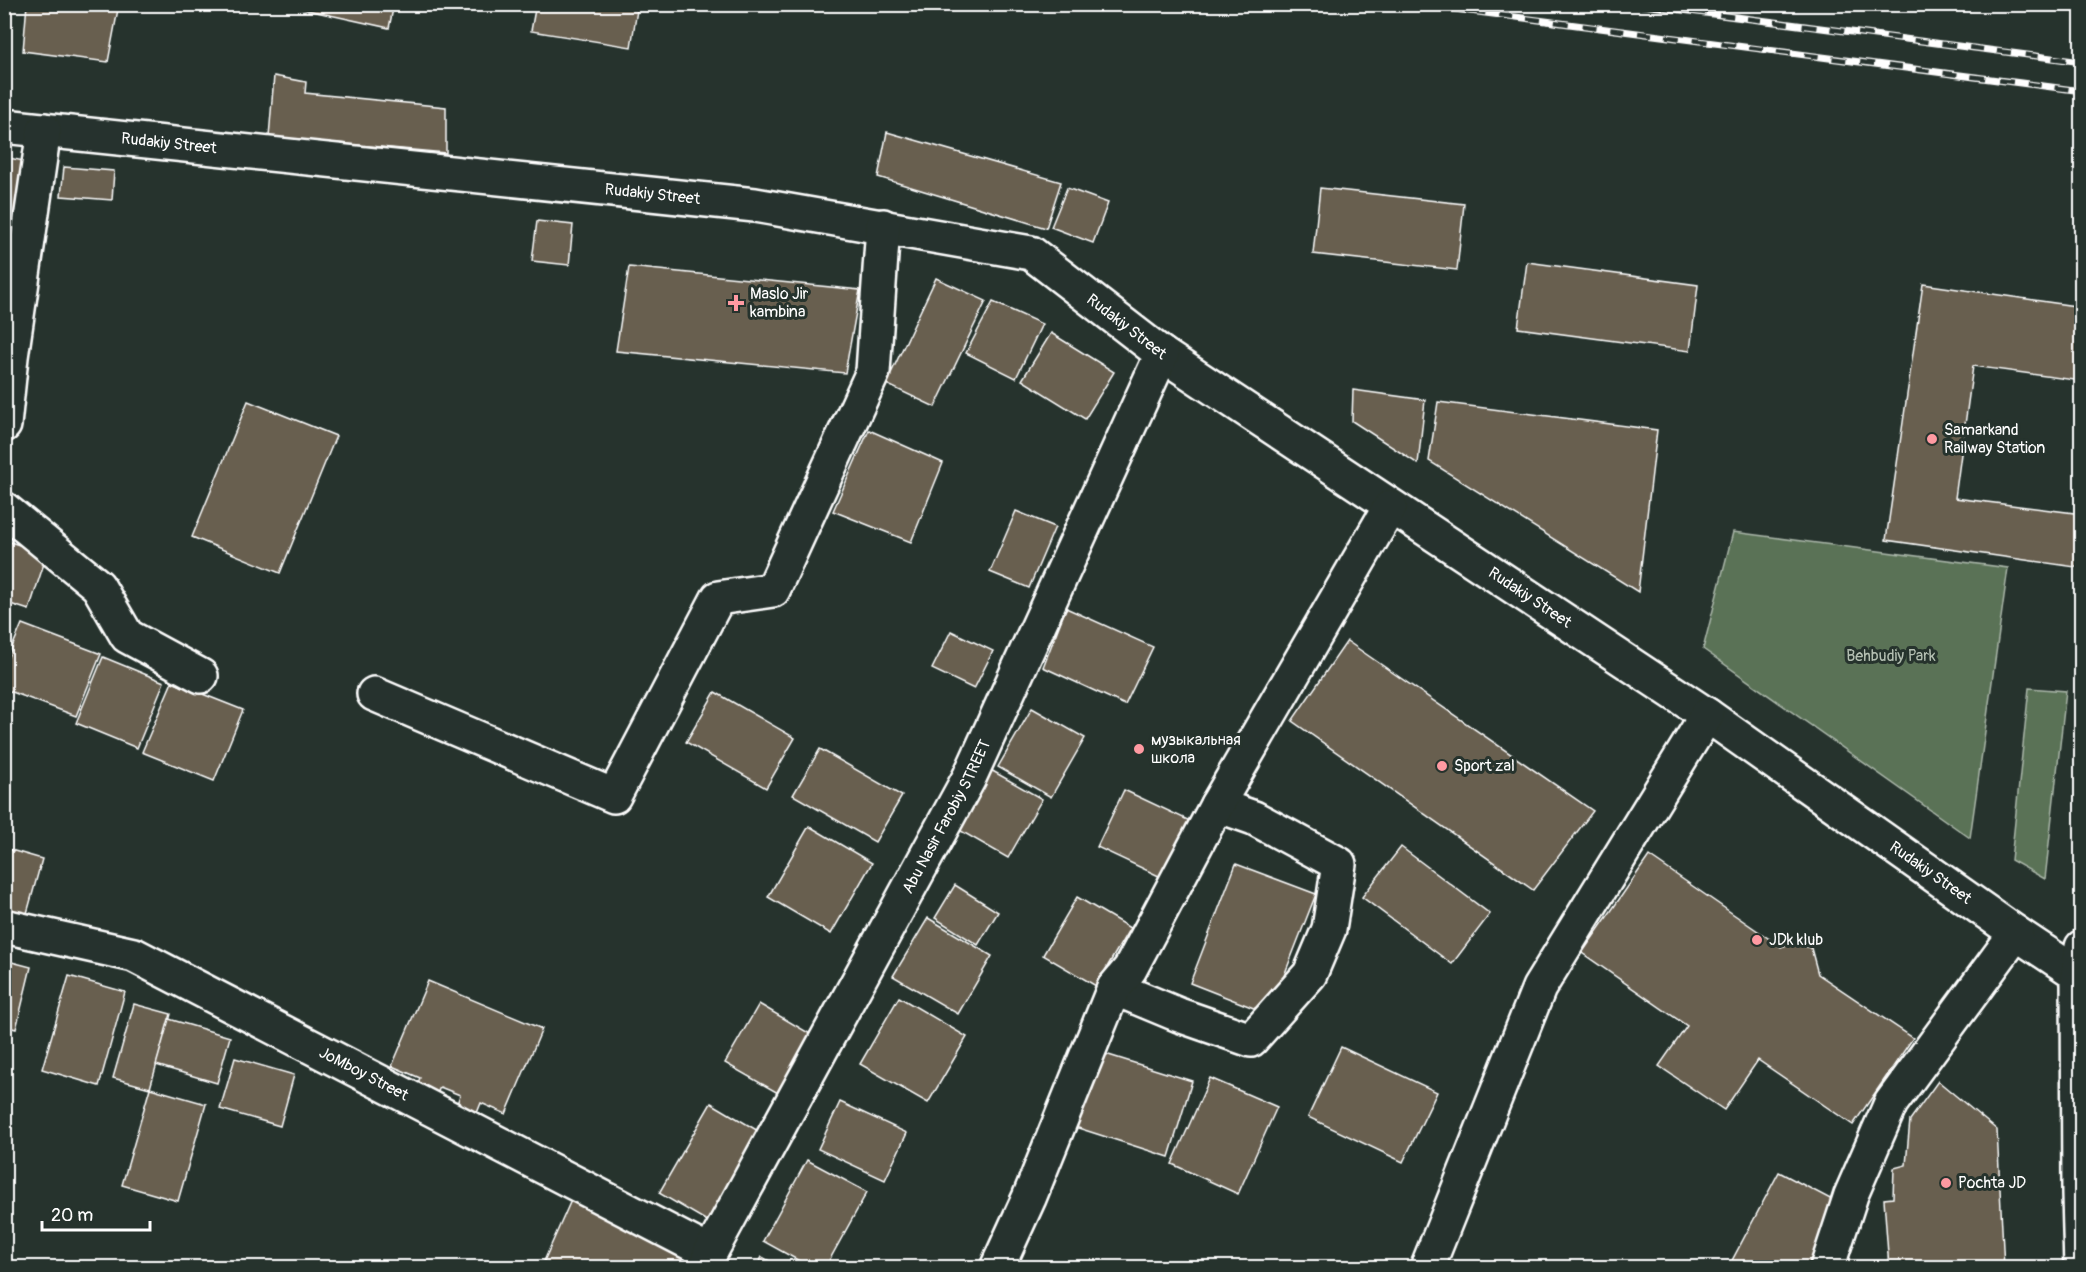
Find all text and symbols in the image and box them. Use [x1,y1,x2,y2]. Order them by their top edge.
street label: Rudakiy Street [120,128,218,158]
street label: Rudakiy Street [604,179,702,209]
place label: Maslo Jir kambina [750,284,808,322]
street label: Rudakiy Street [1083,290,1171,364]
marker: Maslo Jir kambina [727,294,745,312]
place label: Samarkand Railway Station [1944,420,2045,458]
marker: Samarkand Railway Station [1925,432,1939,446]
street label: Rudakiy Street [1484,563,1576,633]
park label: Behbudiy Park [1846,646,1936,666]
place label: музыкальная школа [1151,730,1241,768]
street label: Abu Nasir Farobiy STREET [898,736,995,897]
marker: музыкальная школа [1132,742,1146,756]
place label: Sport zal [1454,756,1515,776]
marker: Sport zal [1435,759,1449,773]
street label: Rudakiy Street [1886,837,1976,909]
place label: JDk klub [1769,930,1823,950]
marker: JDk klub [1750,933,1764,947]
street label: JoMboy Street [316,1043,412,1106]
place label: Pochta JD [1958,1173,2026,1193]
marker: Pochta JD [1939,1176,1953,1190]
scale bar [42,1194,150,1232]
text: 20 m [51,1204,93,1227]

